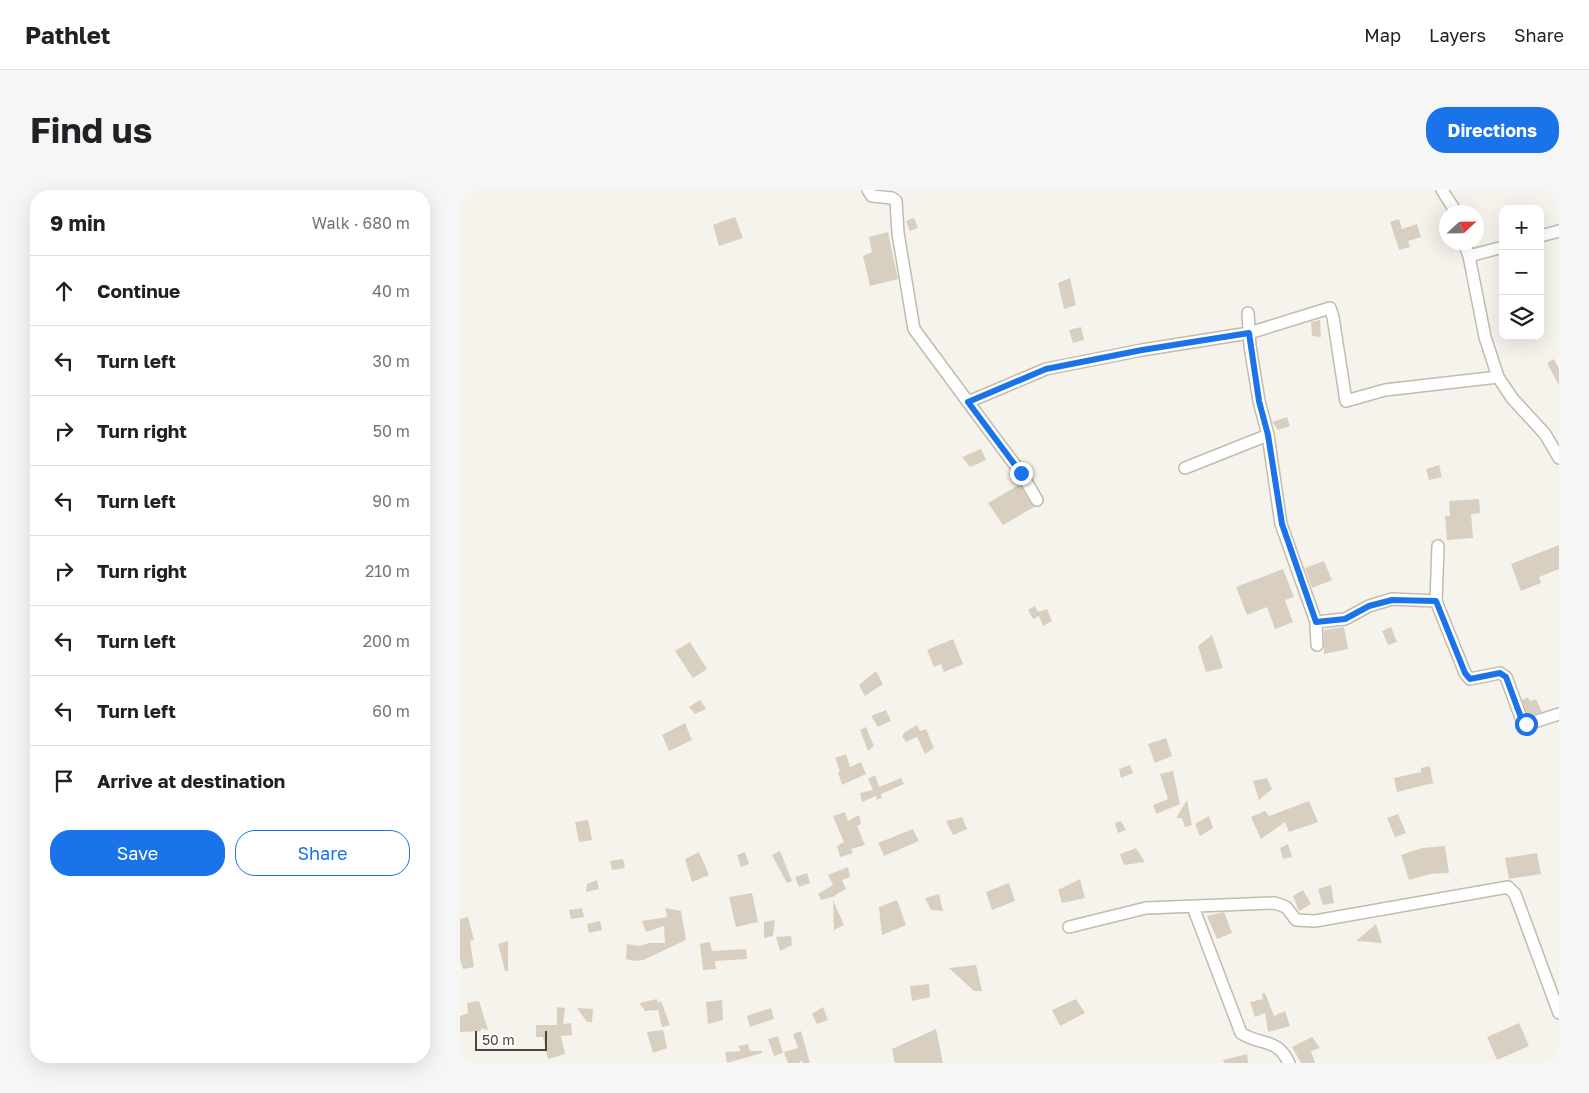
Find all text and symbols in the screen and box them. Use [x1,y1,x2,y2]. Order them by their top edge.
text: Pathlet [25,20,110,49]
text: Map [1364,24,1401,46]
text: Layers [1429,24,1486,46]
text: Share [1514,24,1564,46]
button: Directions [1426,107,1559,153]
text: Find us [30,109,152,151]
north arrow [1439,205,1484,250]
map controls [1499,205,1544,340]
button: + [1499,205,1544,250]
text: 9 min [50,210,105,236]
text: Walk · 680 m [312,213,410,233]
button: − [1499,250,1544,295]
icon: ahead [50,277,78,305]
text: Continue [97,279,180,302]
text: 40 m [372,281,410,301]
button: layers [1499,295,1544,340]
icon: left [50,347,78,375]
text: Turn left [97,349,176,372]
text: 30 m [373,351,410,371]
icon: right [50,417,78,445]
text: Turn right [97,419,187,442]
text: 50 m [373,421,410,441]
route end [1010,462,1033,485]
icon: left [50,487,78,515]
text: Turn left [97,489,176,512]
text: 90 m [372,491,410,511]
icon: right [50,557,78,585]
text: Turn right [97,559,187,582]
text: 210 m [365,561,410,581]
icon: left [50,627,78,655]
text: Turn left [97,629,176,652]
text: 200 m [363,631,410,651]
icon: left [50,697,78,725]
text: Turn left [97,699,176,722]
text: 60 m [372,701,410,721]
route start [1515,713,1538,736]
icon: arrive [50,767,78,795]
text: Arrive at destination [97,769,285,792]
button: Save [50,830,225,876]
button: Share [235,830,410,876]
scale bar [475,1028,548,1051]
text: 50 m [482,1031,515,1048]

